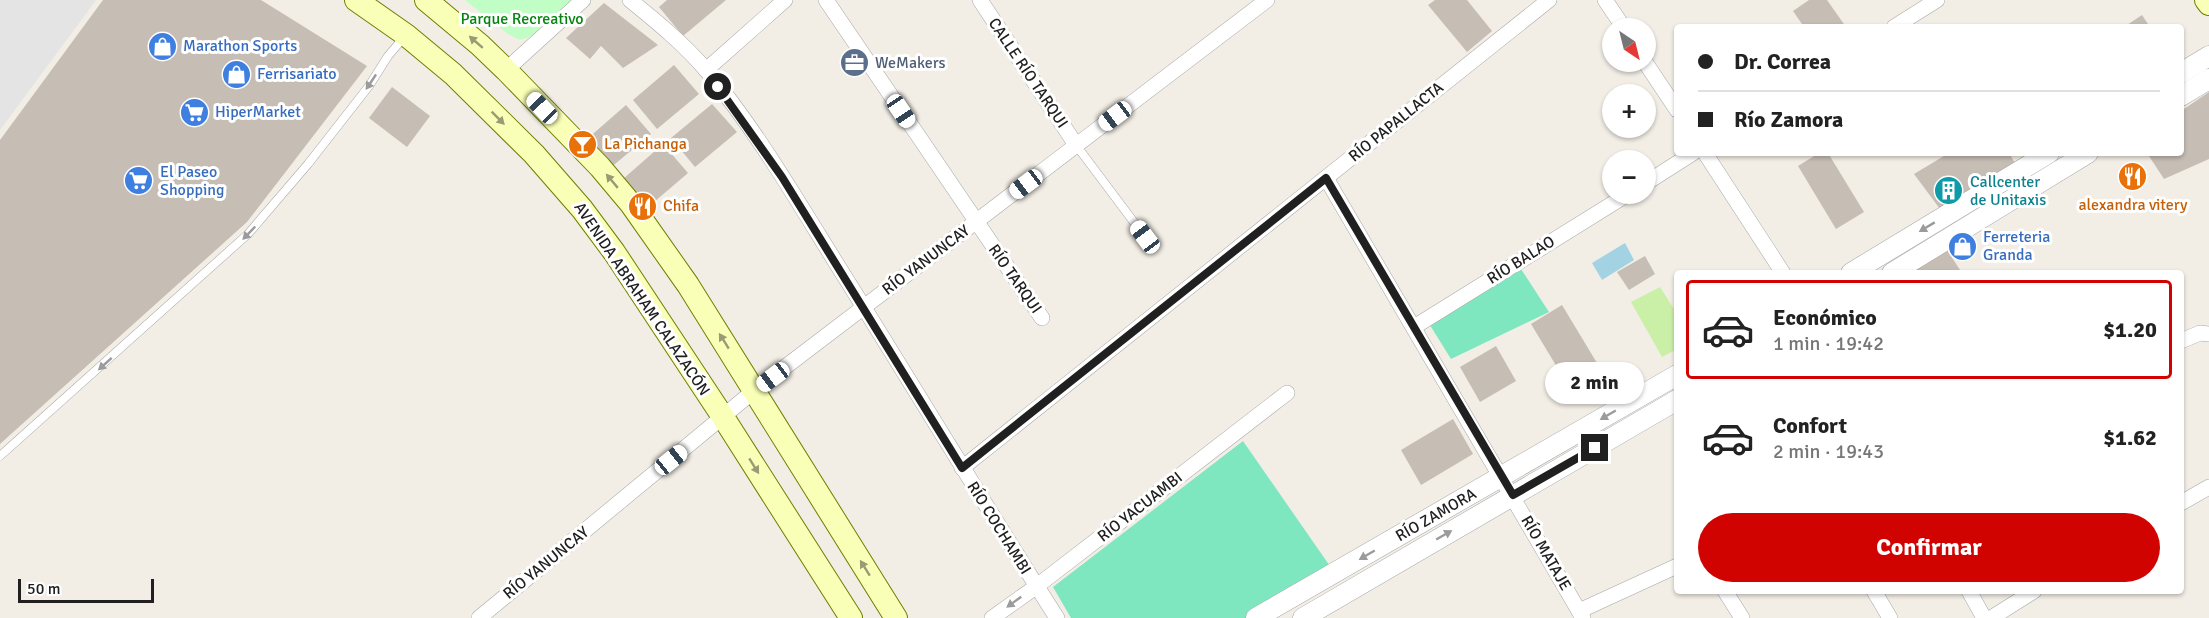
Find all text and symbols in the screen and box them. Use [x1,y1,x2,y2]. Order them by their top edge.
park label: Parque Recreativo [460,9,584,29]
street label: CALLE RÍO TARQUI [984,14,1072,132]
north arrow [1602,18,1656,72]
map controls [1602,18,1656,204]
shop icon: Marathon Sports [146,30,178,62]
place label: Marathon Sports [183,36,297,56]
one-way arrow [469,36,484,49]
office icon: WeMakers [838,47,870,79]
text: Dr. Correa [1734,48,1831,75]
place label: WeMakers [875,53,946,73]
shop icon: Ferrisariato [220,58,252,90]
place label: Ferrisariato [257,64,337,84]
one-way arrow [366,73,377,90]
route start [704,73,731,100]
street label: RÍO PAPALLACTA [1344,77,1448,166]
button: + [1602,84,1656,138]
car [523,89,561,127]
car [883,91,919,131]
supermarket icon: HiperMarket [178,96,210,128]
car [1095,98,1135,134]
place label: HiperMarket [215,102,301,122]
text: Río Zamora [1734,106,1843,133]
one-way arrow [490,110,504,124]
bar icon: La Pichanga [567,128,599,160]
place label: La Pichanga [604,134,687,154]
button: − [1602,150,1656,204]
restaurant icon: alexandra vitery [2117,161,2149,193]
place label: El Paseo Shopping [160,162,224,200]
supermarket icon: El Paseo Shopping [123,165,155,197]
car [1006,166,1046,202]
place label: Callcenter de Unitaxis [1970,172,2046,210]
one-way arrow [606,174,619,189]
building icon: Callcenter de Unitaxis [1933,175,1965,207]
restaurant icon: Chifa [626,190,658,222]
place label: alexandra vitery [2078,195,2188,215]
place label: Chifa [663,196,699,216]
street label: AVENIDA ABRAHAM CALAZACÓN [570,198,714,400]
car [1127,217,1163,257]
street label: RÍO YANUNCAY [878,221,974,299]
one-way arrow [1919,221,1935,232]
one-way arrow [242,225,256,239]
place label: Ferreteria Granda [1983,227,2050,265]
shop icon: Ferreteria Granda [1946,230,1978,262]
street label: RÍO BALAO [1483,231,1559,289]
street label: RÍO TARQUI [984,240,1046,318]
icon: car [1701,303,1755,357]
text: Económico [1773,304,1877,331]
text: $1.20 [2103,316,2157,343]
text: 1 min · 19:42 [1773,331,1884,356]
one-way arrow [718,333,729,349]
one-way arrow [97,357,112,371]
car [753,359,793,395]
callout: 2 min [1546,361,1644,403]
text: 2 min [1570,370,1619,395]
one-way arrow [1599,410,1616,420]
icon: car [1701,411,1755,465]
text: Confort [1773,412,1847,439]
text: $1.62 [2103,424,2157,451]
route end [1581,434,1608,461]
text: 2 min · 19:43 [1773,439,1884,464]
car [651,442,691,478]
one-way arrow [749,458,760,474]
street label: RÍO YACUAMBI [1094,468,1186,546]
street label: RÍO COCHAMBI [962,478,1036,578]
street label: RÍO ZAMORA [1392,484,1480,546]
street label: RÍO MATAJE [1517,512,1575,594]
button: Confirmar [1698,513,2160,582]
street label: RÍO YANUNCAY [499,522,593,604]
one-way arrow [1436,531,1453,541]
one-way arrow [1358,549,1375,559]
one-way arrow [860,560,871,577]
scale bar [18,576,154,604]
text: 50 m [27,579,61,599]
one-way arrow [1007,596,1023,608]

